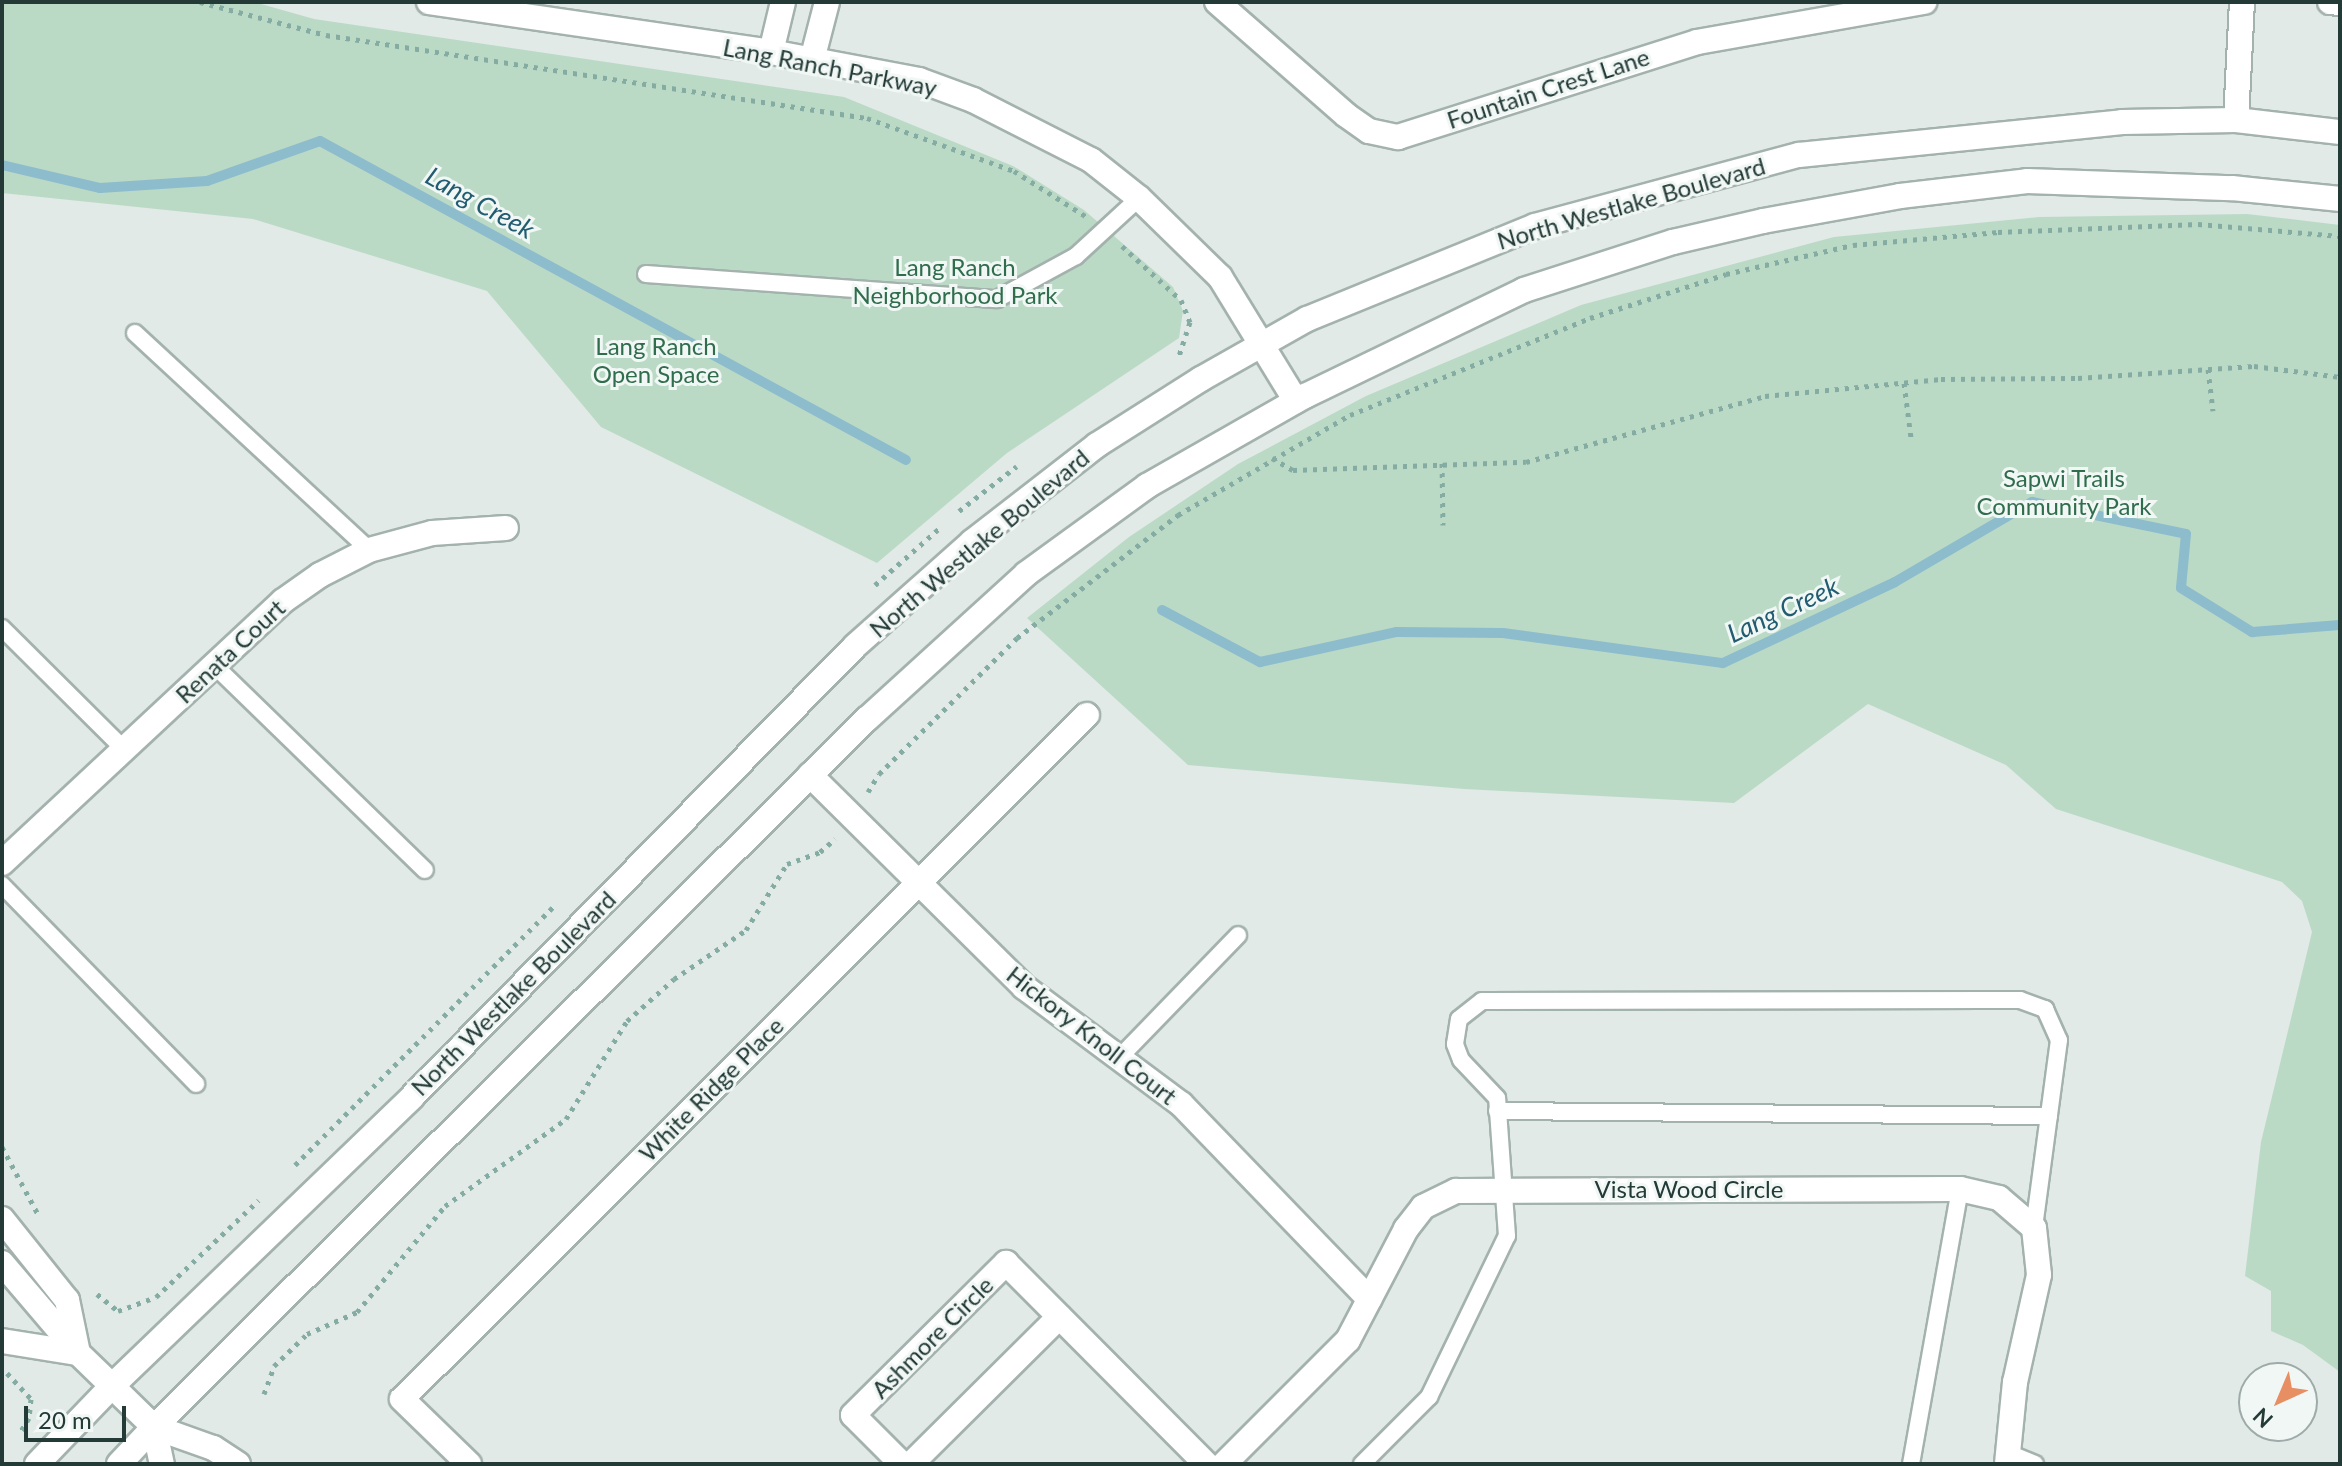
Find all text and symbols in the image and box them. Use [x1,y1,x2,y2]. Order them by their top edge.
street label: Lang Ranch Parkway [721,32,939,102]
street label: Fountain Crest Lane [1443,42,1653,134]
street label: North Westlake Boulevard [1494,151,1768,255]
water label: Lang Creek [420,160,540,246]
park label: Lang Ranch Neighborhood Park [852,253,1058,309]
park label: Lang Ranch Open Space [593,332,719,388]
street label: North Westlake Boulevard [863,443,1095,643]
park label: Sapwi Trails Community Park [1976,464,2152,520]
water label: Lang Creek [1722,571,1844,649]
street label: Renata Court [169,593,291,709]
street label: North Westlake Boulevard [405,885,621,1101]
street label: Hickory Knoll Court [1001,960,1183,1110]
street label: White Ridge Place [633,1011,789,1167]
street label: Vista Wood Circle [1594,1175,1784,1203]
street label: Ashmore Circle [865,1270,999,1404]
north arrow [2238,1362,2318,1442]
scale bar [28,1390,130,1440]
text: N [2247,1403,2278,1434]
text: 20 m [38,1405,92,1434]

